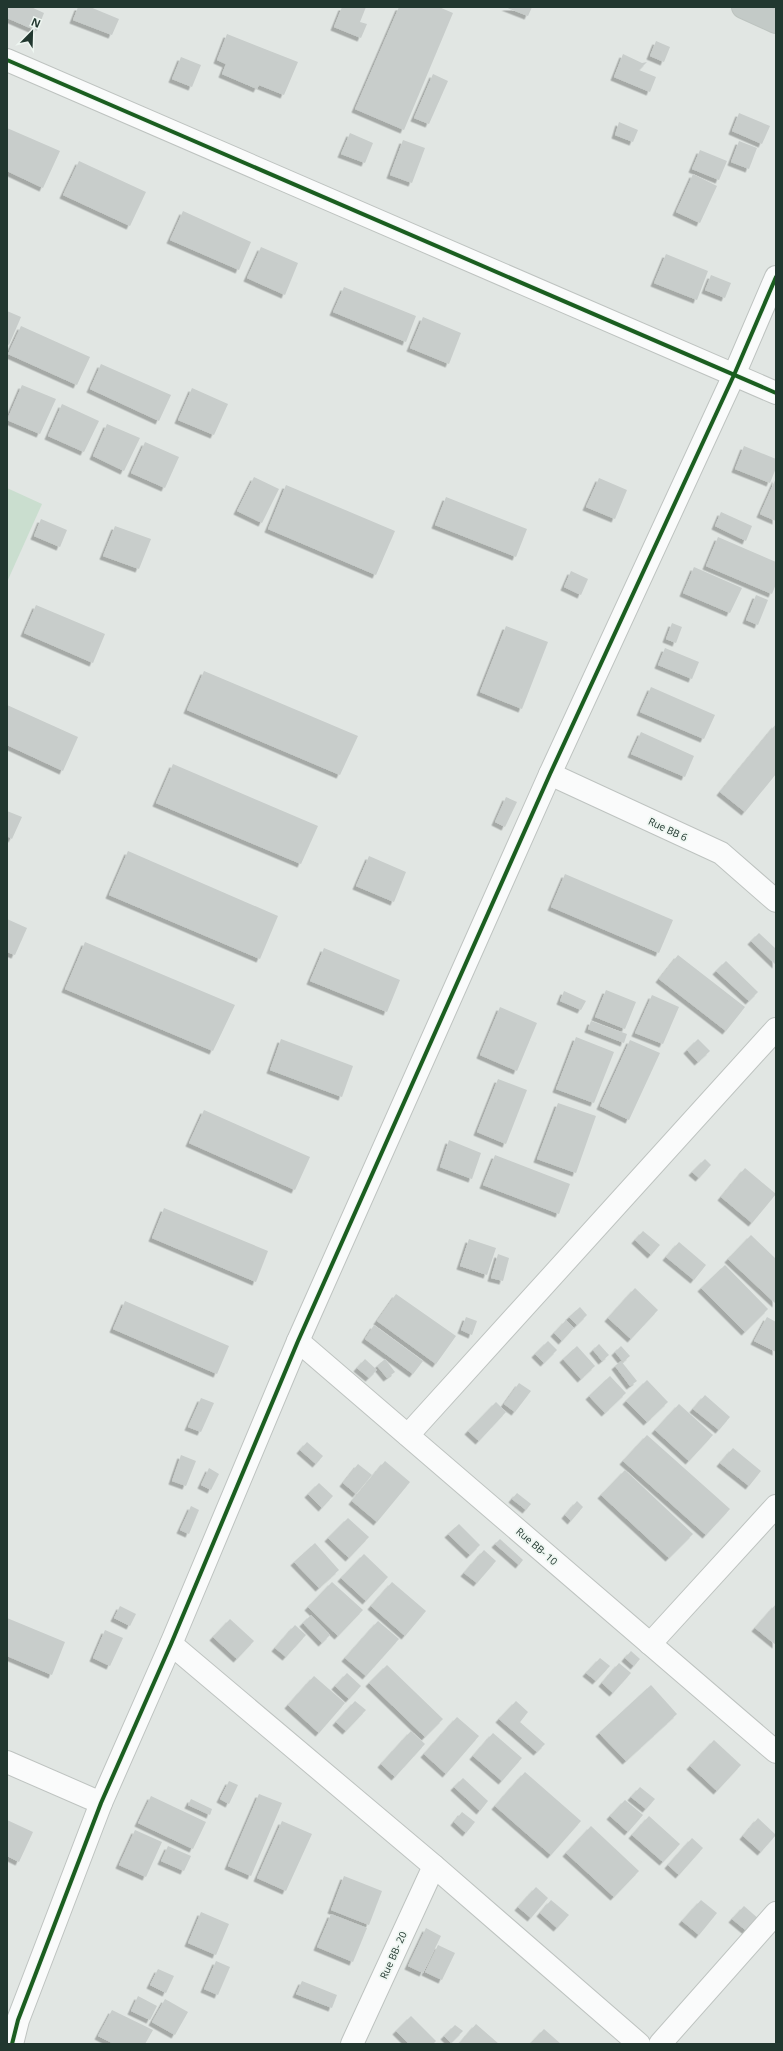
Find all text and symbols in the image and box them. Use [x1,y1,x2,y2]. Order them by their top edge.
north arrow [12,12,52,52]
text: N [29,14,43,31]
street label: Rue BB 6 [646,814,690,844]
street label: Rue BB- 10 [513,1524,561,1568]
street label: Rue BB- 20 [376,1929,410,1981]

